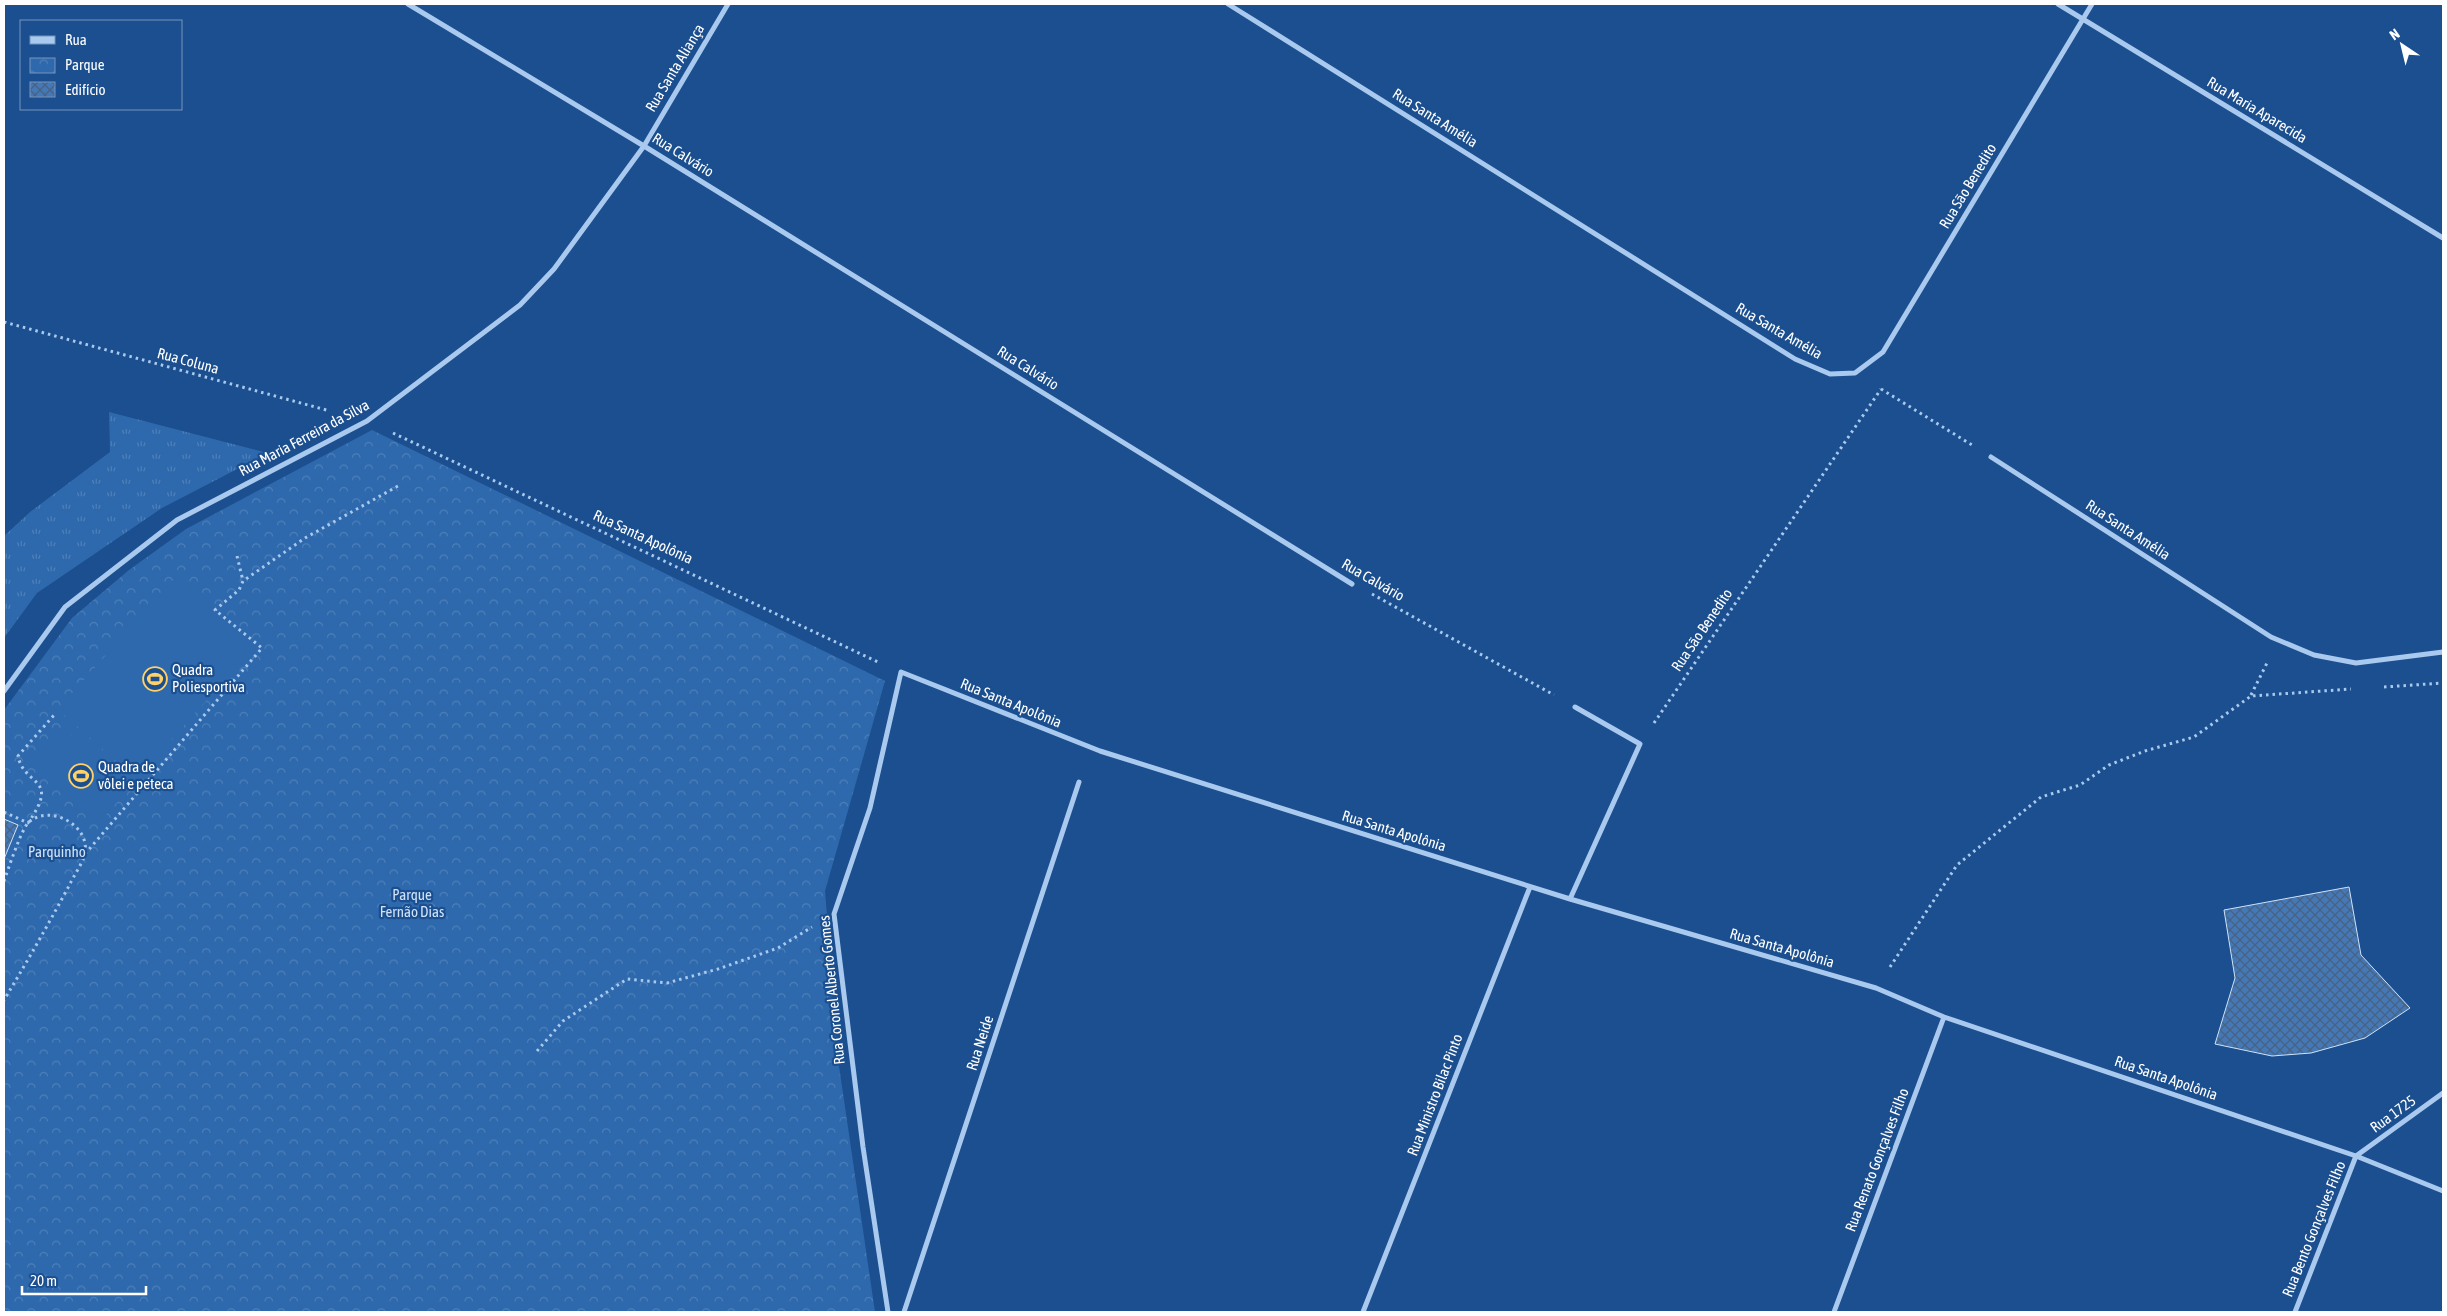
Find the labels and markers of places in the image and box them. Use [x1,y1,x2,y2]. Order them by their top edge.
place label: Quadra Poliesportiva [172,661,245,695]
sports icon: Quadra Poliesportiva [142,666,168,692]
place label: Quadra de vôlei e peteca [98,758,173,792]
sports icon: Quadra de vôlei e peteca [68,763,94,789]

